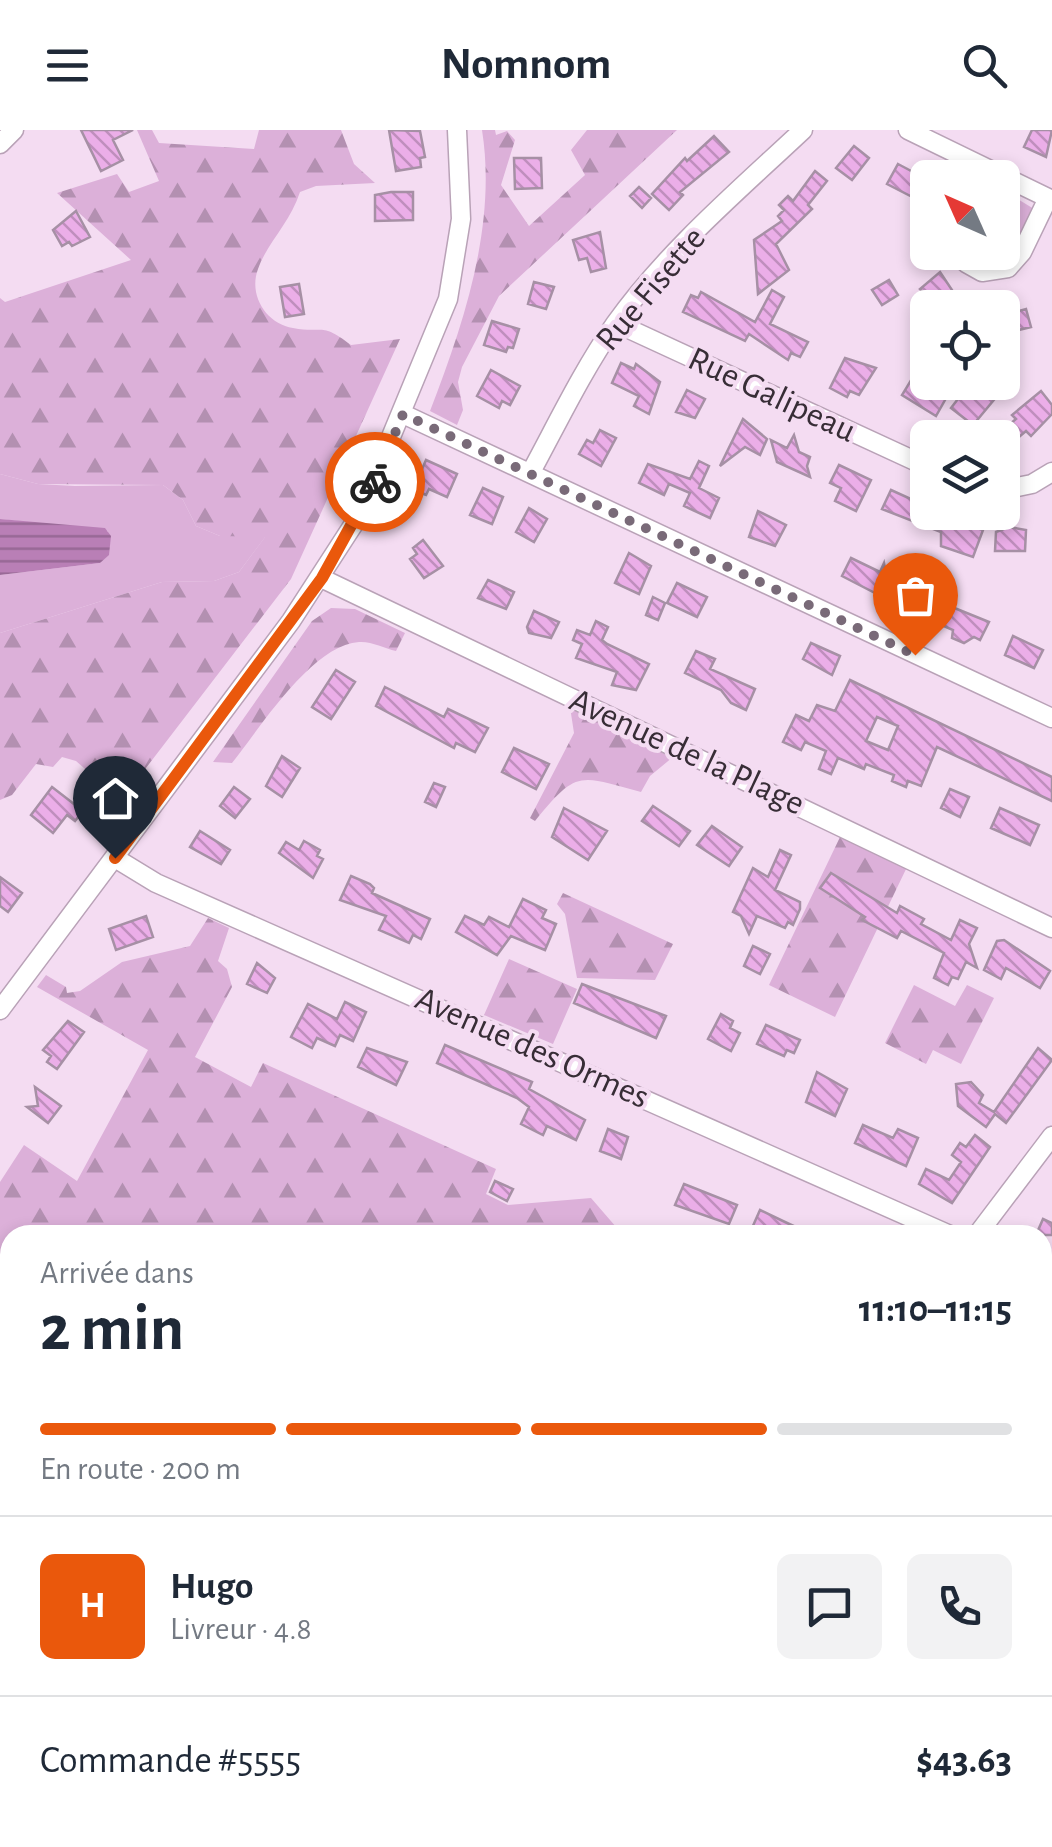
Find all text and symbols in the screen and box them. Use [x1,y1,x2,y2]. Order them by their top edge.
icon: menu [40,38,95,93]
icon: search [957,38,1012,93]
text: Nomnom [441,42,611,87]
north arrow [910,160,1020,270]
map controls [910,160,1020,530]
street label: Rue Fisette [590,221,712,357]
button: locate [910,290,1020,400]
street label: Rue Galipeau [683,341,861,449]
button: layers [910,420,1020,530]
courier [325,432,425,532]
icon: bike [348,455,403,510]
pin [873,553,958,656]
icon: bag [888,568,943,623]
street label: Avenue de la Plage [564,682,810,822]
pin [73,756,158,859]
icon: home [88,771,143,826]
street label: Avenue des Ormes [410,981,654,1115]
text: Arrivée dans [40,1257,194,1289]
text: 11:10–11:15 [859,1291,1012,1329]
text: 2 min [40,1297,184,1362]
text: En route · 200 m [40,1453,241,1485]
button: chat [777,1554,882,1659]
button: phone [907,1554,1012,1659]
text: Hugo [170,1568,254,1606]
text: H [79,1587,106,1625]
text: Livreur · 4.8 [170,1613,312,1645]
text: Commande #5555 [40,1742,301,1780]
text: $43.63 [916,1742,1012,1780]

